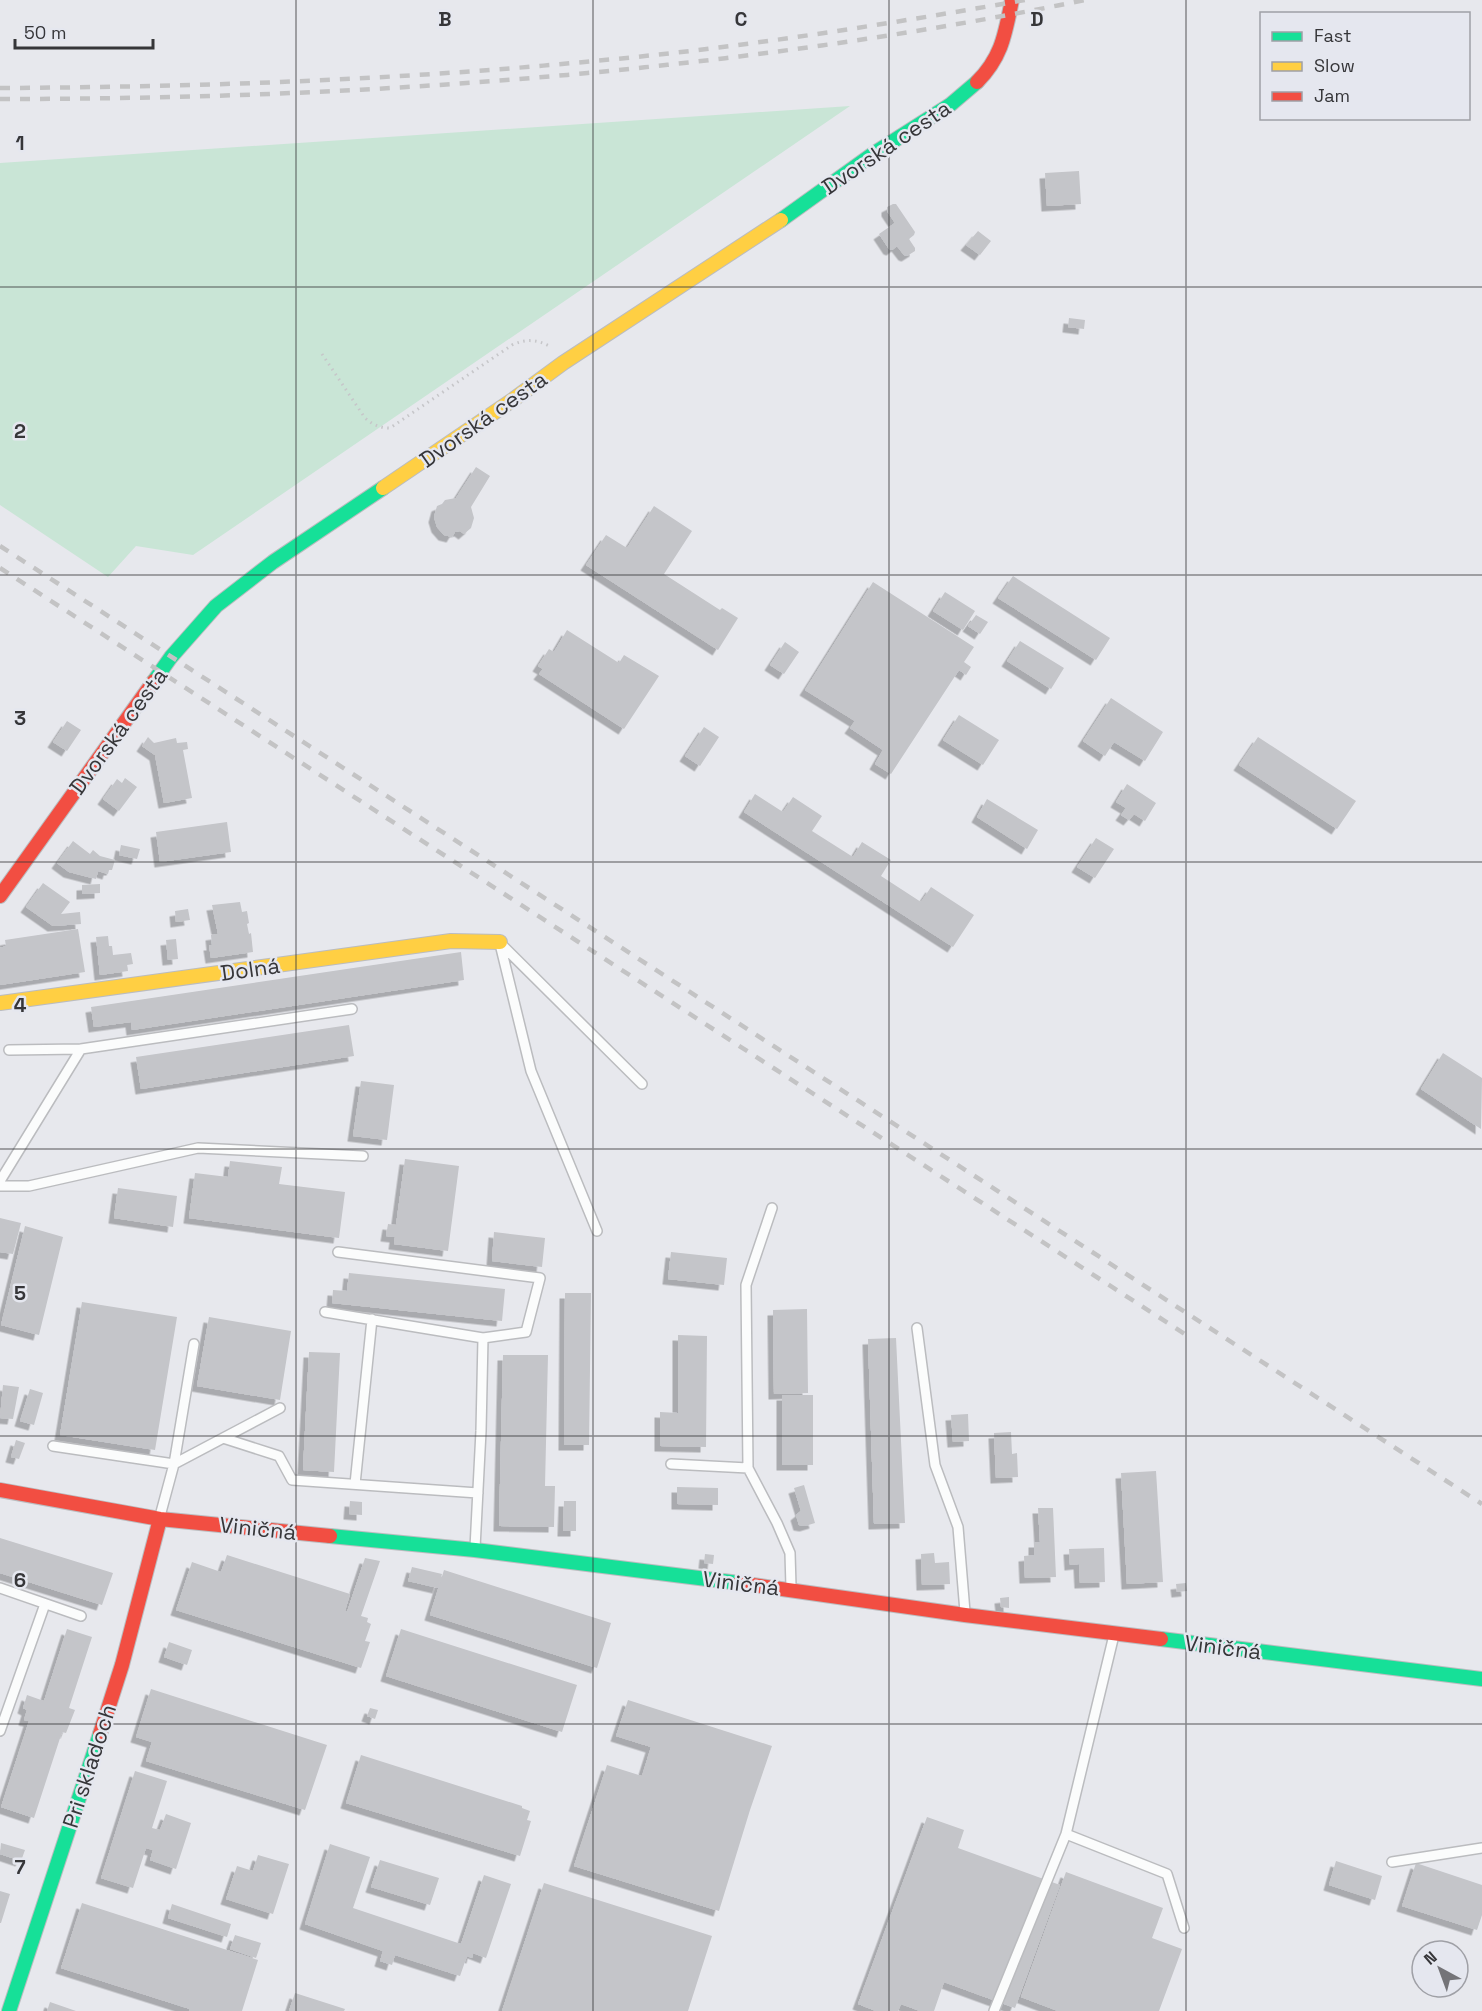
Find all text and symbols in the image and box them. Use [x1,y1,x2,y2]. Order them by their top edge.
text: B [438,6,452,32]
text: C [735,6,748,32]
text: D [1030,6,1044,32]
scale bar [15,12,153,50]
legend [1260,12,1470,120]
text: 50 m [24,21,66,44]
text: Fast [1314,24,1351,47]
text: Slow [1314,54,1355,77]
text: Jam [1314,84,1350,107]
street label: Dvorská cesta [816,93,956,200]
text: 1 [15,130,25,156]
street label: Dvorská cesta [414,364,552,473]
text: 2 [14,418,26,444]
street label: Dvorská cesta [63,662,173,800]
text: 3 [14,705,26,731]
street label: Dolná [218,951,282,987]
text: 4 [14,992,27,1018]
text: 5 [14,1280,26,1306]
street label: Viničná [218,1510,298,1546]
street label: Viničná [701,1564,781,1602]
text: 6 [14,1567,26,1593]
street label: Viničná [1183,1628,1263,1666]
street label: Pri skladoch [56,1701,122,1831]
text: 7 [14,1854,26,1880]
north arrow [1410,1939,1470,1999]
text: N [1420,1947,1441,1970]

